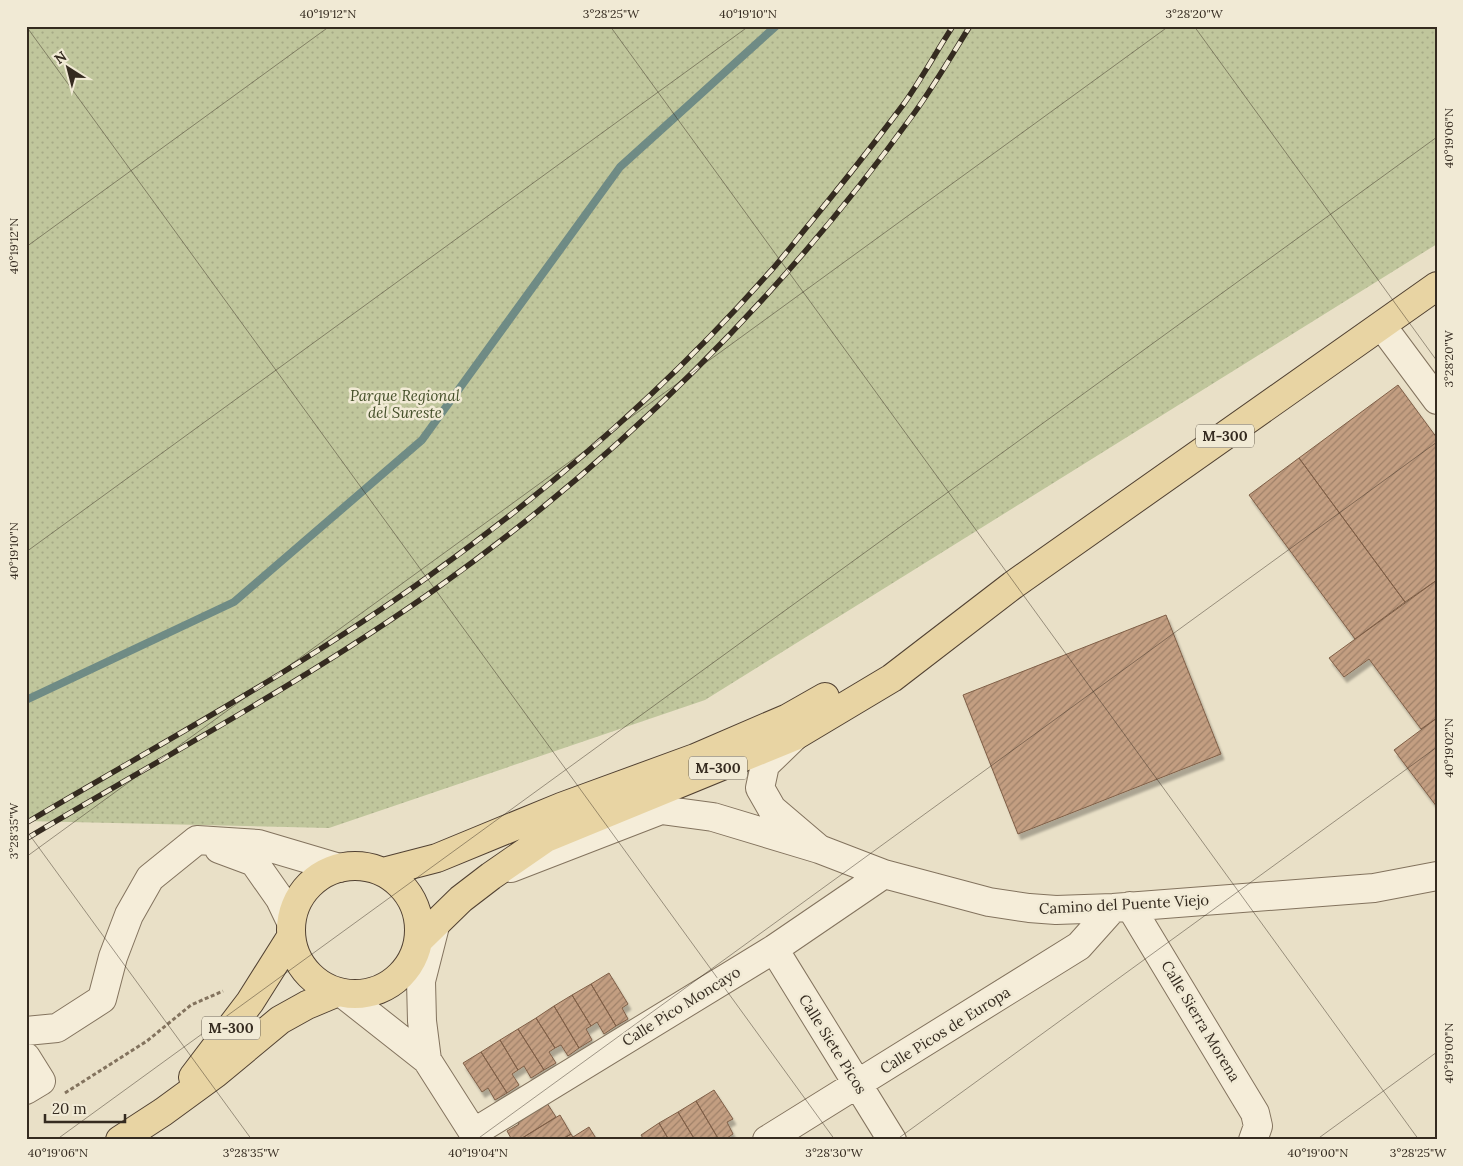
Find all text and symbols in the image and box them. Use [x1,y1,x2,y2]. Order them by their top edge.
text: 40°19'12"N [300,6,356,21]
text: 3°28'25"W [583,6,640,21]
text: 40°19'10"N [719,6,777,21]
text: 3°28'20"W [1165,6,1224,21]
north arrow [42,42,92,92]
text: N [51,47,70,68]
text: 40°19'06"N [1441,108,1456,168]
text: 40°19'12"N [6,218,21,274]
text: 3°28'20"W [1441,329,1456,388]
park label: Parque Regional del Sureste [350,386,461,422]
road number: M-300 [1196,424,1254,448]
text: 40°19'10"N [6,522,21,580]
text: 40°19'02"N [1441,718,1456,778]
road number: M-300 [689,756,747,780]
text: 3°28'35"W [6,802,21,859]
street label: Camino del Puente Viejo [1038,890,1210,918]
street label: Calle Sierra Morena [1157,957,1245,1085]
street label: Calle Pico Moncayo [618,962,744,1050]
street label: Calle Picos de Europa [876,982,1014,1078]
street label: Calle Siete Picos [795,991,871,1097]
road number: M-300 [202,1016,260,1040]
text: 40°19'00"N [1441,1023,1456,1083]
scale bar [45,1091,125,1123]
text: 20 m [52,1099,87,1118]
text: 40°19'06"N [28,1145,88,1160]
text: 3°28'35"W [223,1145,280,1160]
text: 40°19'04"N [448,1145,508,1160]
text: 3°28'30"W [805,1145,864,1160]
text: 40°19'00"N [1288,1145,1348,1160]
text: 3°28'25"W [1390,1145,1447,1160]

